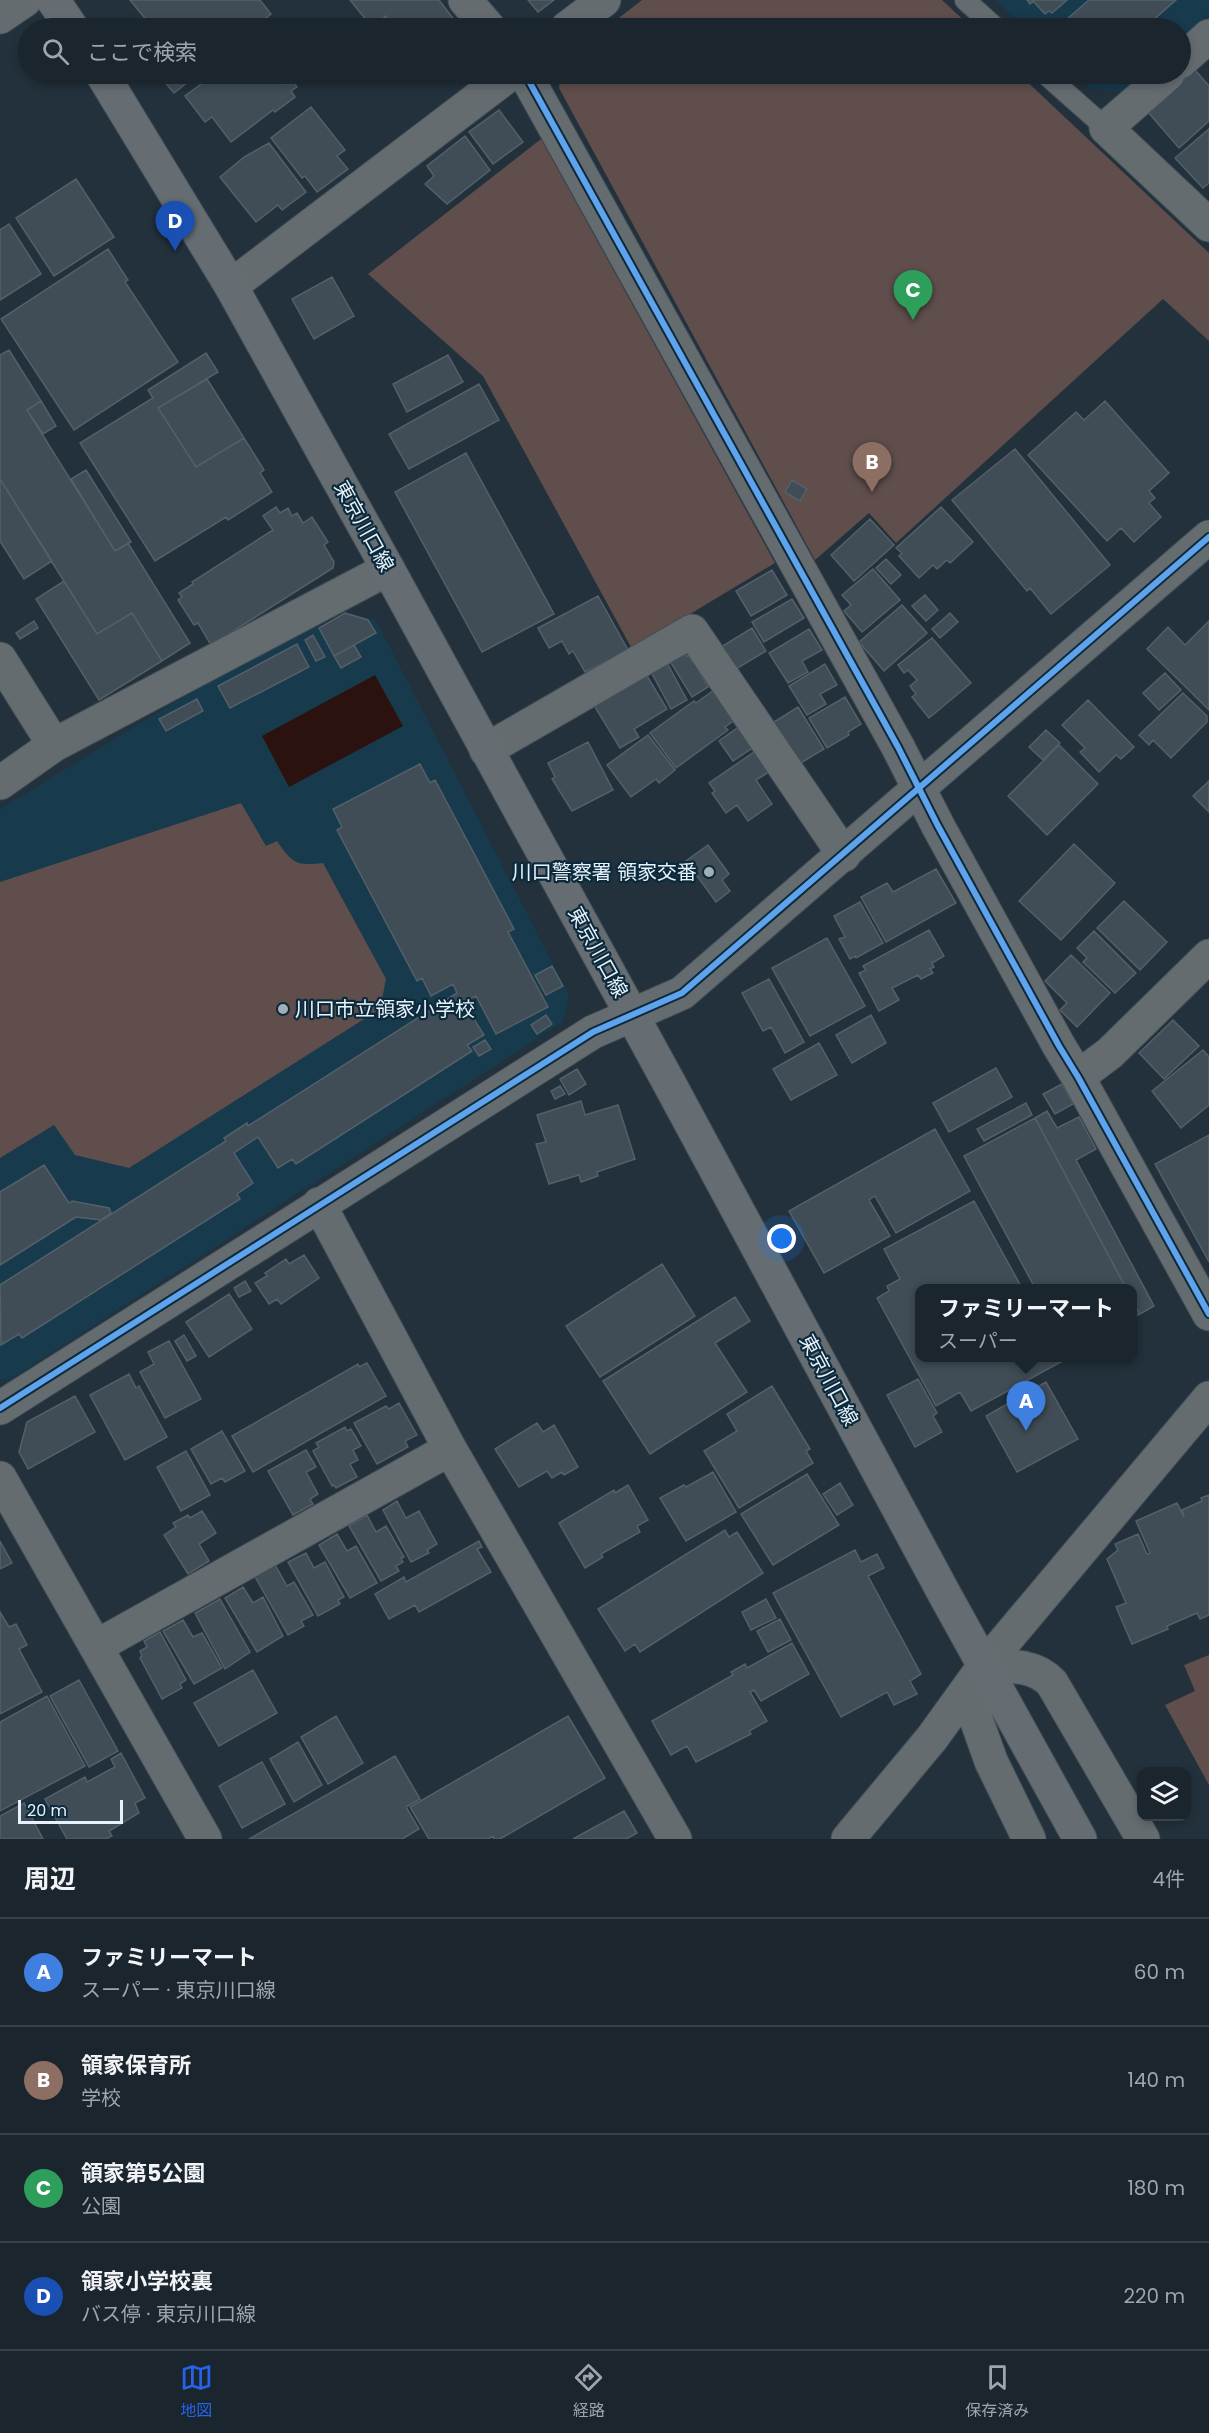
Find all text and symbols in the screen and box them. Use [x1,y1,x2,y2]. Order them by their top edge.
search box [18,18,1191,84]
icon: search [39,35,72,68]
text: ここで検索 [87,37,197,68]
pin: D [156,202,195,251]
pin: C [894,270,932,320]
pin: B [852,442,892,492]
street label: 東京川口線 [328,475,400,577]
place label: 川口警察署 領家交番 [512,858,697,886]
marker: 川口警察署 領家交番 [702,865,716,879]
street label: 東京川口線 [562,901,634,1003]
place label: 川口市立領家小学校 [295,995,475,1023]
marker: 川口市立領家小学校 [276,1002,290,1016]
your location [767,1224,796,1253]
popup [915,1284,1137,1362]
text: ファミリーマート [938,1293,1114,1324]
text: スーパー [938,1327,1018,1355]
street label: 東京川口線 [793,1329,865,1431]
pin: A [1006,1382,1046,1431]
map controls [1137,1767,1191,1821]
button: layers [1137,1767,1191,1821]
scale bar [18,1797,123,1824]
text: 20 m [27,1799,67,1822]
text: 周辺 [24,1861,76,1897]
text: 4件 [1152,1865,1185,1893]
text: ファミリーマート [81,1942,257,1973]
text: A [36,1958,51,1986]
text: 60 m [1134,1958,1185,1986]
text: スーパー · 東京川口線 [81,1976,276,2004]
text: 領家保育所 [81,2050,191,2081]
text: B [37,2066,50,2094]
text: 140 m [1128,2066,1185,2094]
text: 学校 [81,2084,121,2112]
text: 領家第5公園 [81,2158,205,2189]
text: C [36,2174,51,2202]
text: 180 m [1127,2174,1185,2202]
text: 公園 [81,2192,121,2220]
text: 領家小学校裏 [81,2266,213,2297]
text: D [36,2282,51,2310]
text: 220 m [1124,2282,1185,2310]
text: バス停 · 東京川口線 [81,2300,256,2328]
tab: 地図 [180,2361,213,2423]
tab: 経路 [572,2361,605,2423]
tab: 保存済み [965,2361,1029,2423]

